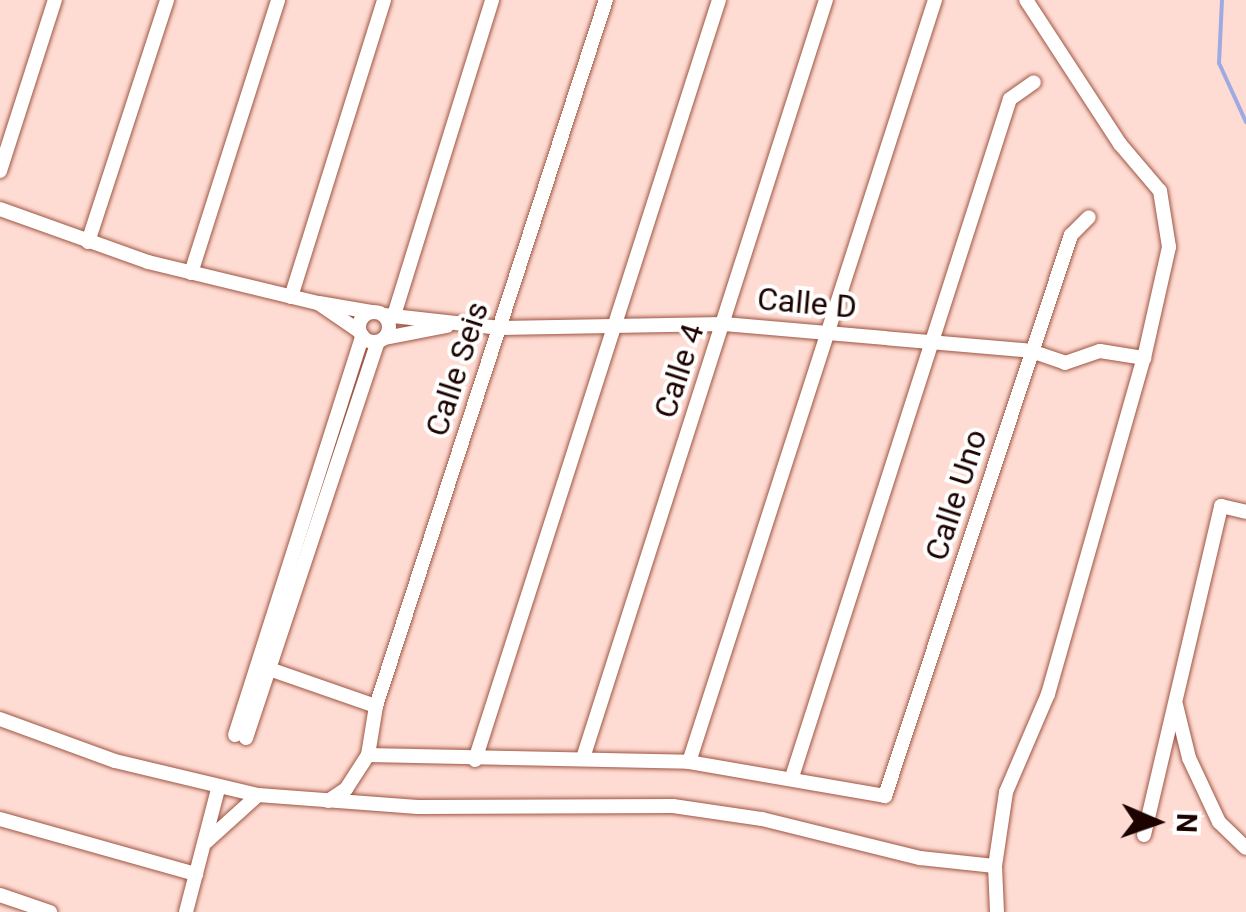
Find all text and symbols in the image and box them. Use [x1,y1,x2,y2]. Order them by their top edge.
street label: Calle D [756,280,858,326]
street label: Calle Seis [417,297,497,441]
street label: Calle 4 [646,319,712,423]
street label: Calle Uno [917,425,995,565]
north arrow [1106,772,1206,872]
text: N [1170,813,1203,834]

